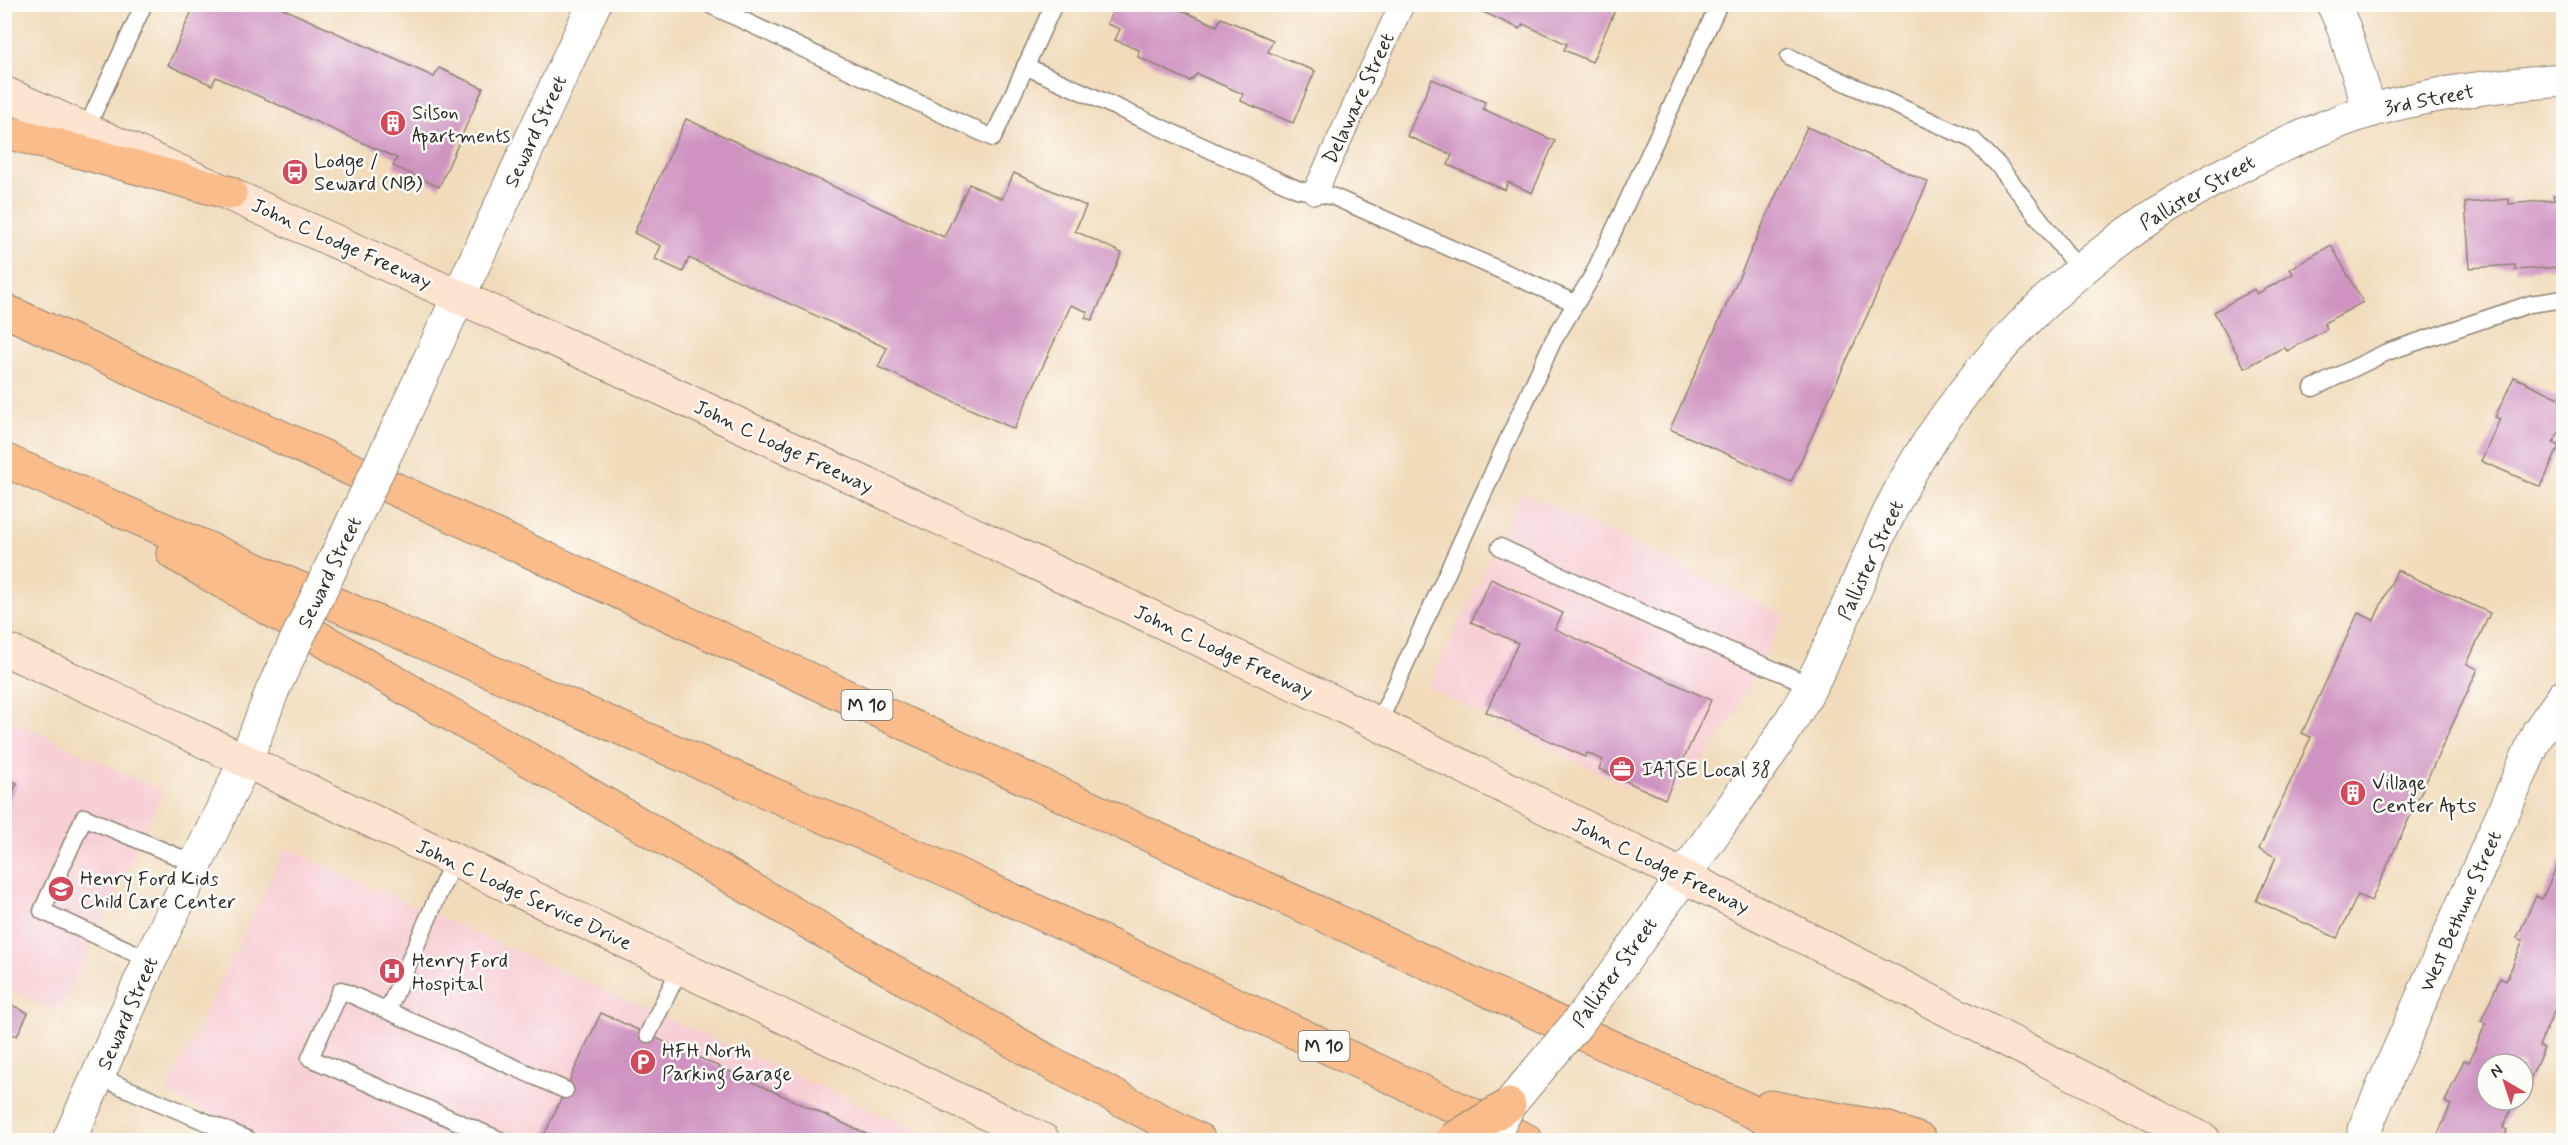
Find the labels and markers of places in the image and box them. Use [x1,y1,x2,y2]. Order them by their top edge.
place label: Silson Apartments [412,100,510,151]
building icon: Silson Apartments [378,108,408,138]
place label: Lodge / Seward (NB) [314,148,422,198]
bus stop icon: Lodge / Seward (NB) [280,157,310,187]
office icon: IATSE Local 38 [1607,754,1637,784]
place label: IATSE Local 38 [1642,757,1771,784]
place label: Village Center Apts [2372,770,2477,821]
building icon: Village Center Apts [2338,778,2368,808]
place label: Henry Ford Kids Child Care Center [80,866,236,916]
school or university icon: Henry Ford Kids Child Care Center [46,874,76,904]
place label: Henry Ford Hospital [412,948,508,998]
hospital icon: Henry Ford Hospital [377,956,407,986]
place label: HFH North Parking Garage [662,1038,792,1090]
parking icon: HFH North Parking Garage [628,1047,658,1077]

